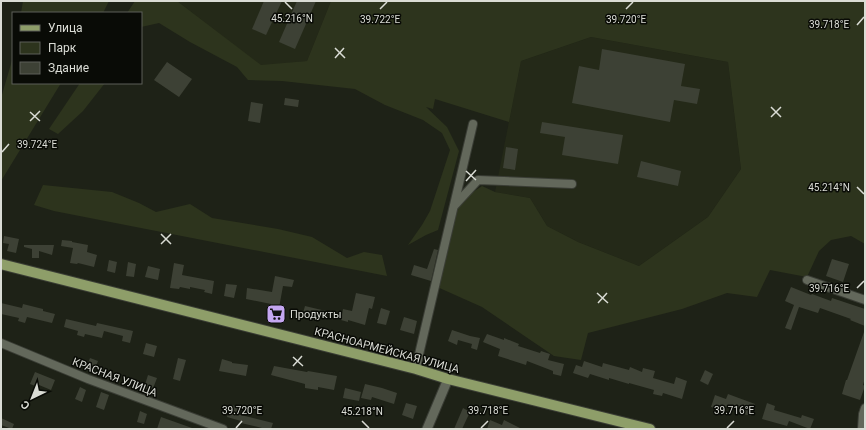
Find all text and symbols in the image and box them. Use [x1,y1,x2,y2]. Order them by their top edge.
legend [12,12,142,84]
text: 45.216°N [271,13,313,24]
text: 39.722°E [360,14,400,25]
text: 39.720°E [606,14,646,25]
text: 39.718°E [809,19,849,30]
text: Улица [48,21,83,35]
text: Парк [48,41,77,55]
text: Здание [48,61,89,75]
text: 39.724°E [17,139,57,150]
text: 45.214°N [808,182,850,193]
text: 39.716°E [809,283,849,294]
supermarket icon: Продукты [265,303,287,325]
place label: Продукты [290,308,342,321]
street label: КРАСНОАРМЕЙСКАЯ УЛИЦА [313,325,461,376]
street label: КРАСНАЯ УЛИЦА [70,355,160,400]
north arrow [12,378,52,418]
text: С [18,398,33,412]
text: 39.720°E [222,405,262,416]
text: 39.718°E [468,405,508,416]
text: 39.716°E [714,405,754,416]
text: 45.218°N [341,406,383,417]

